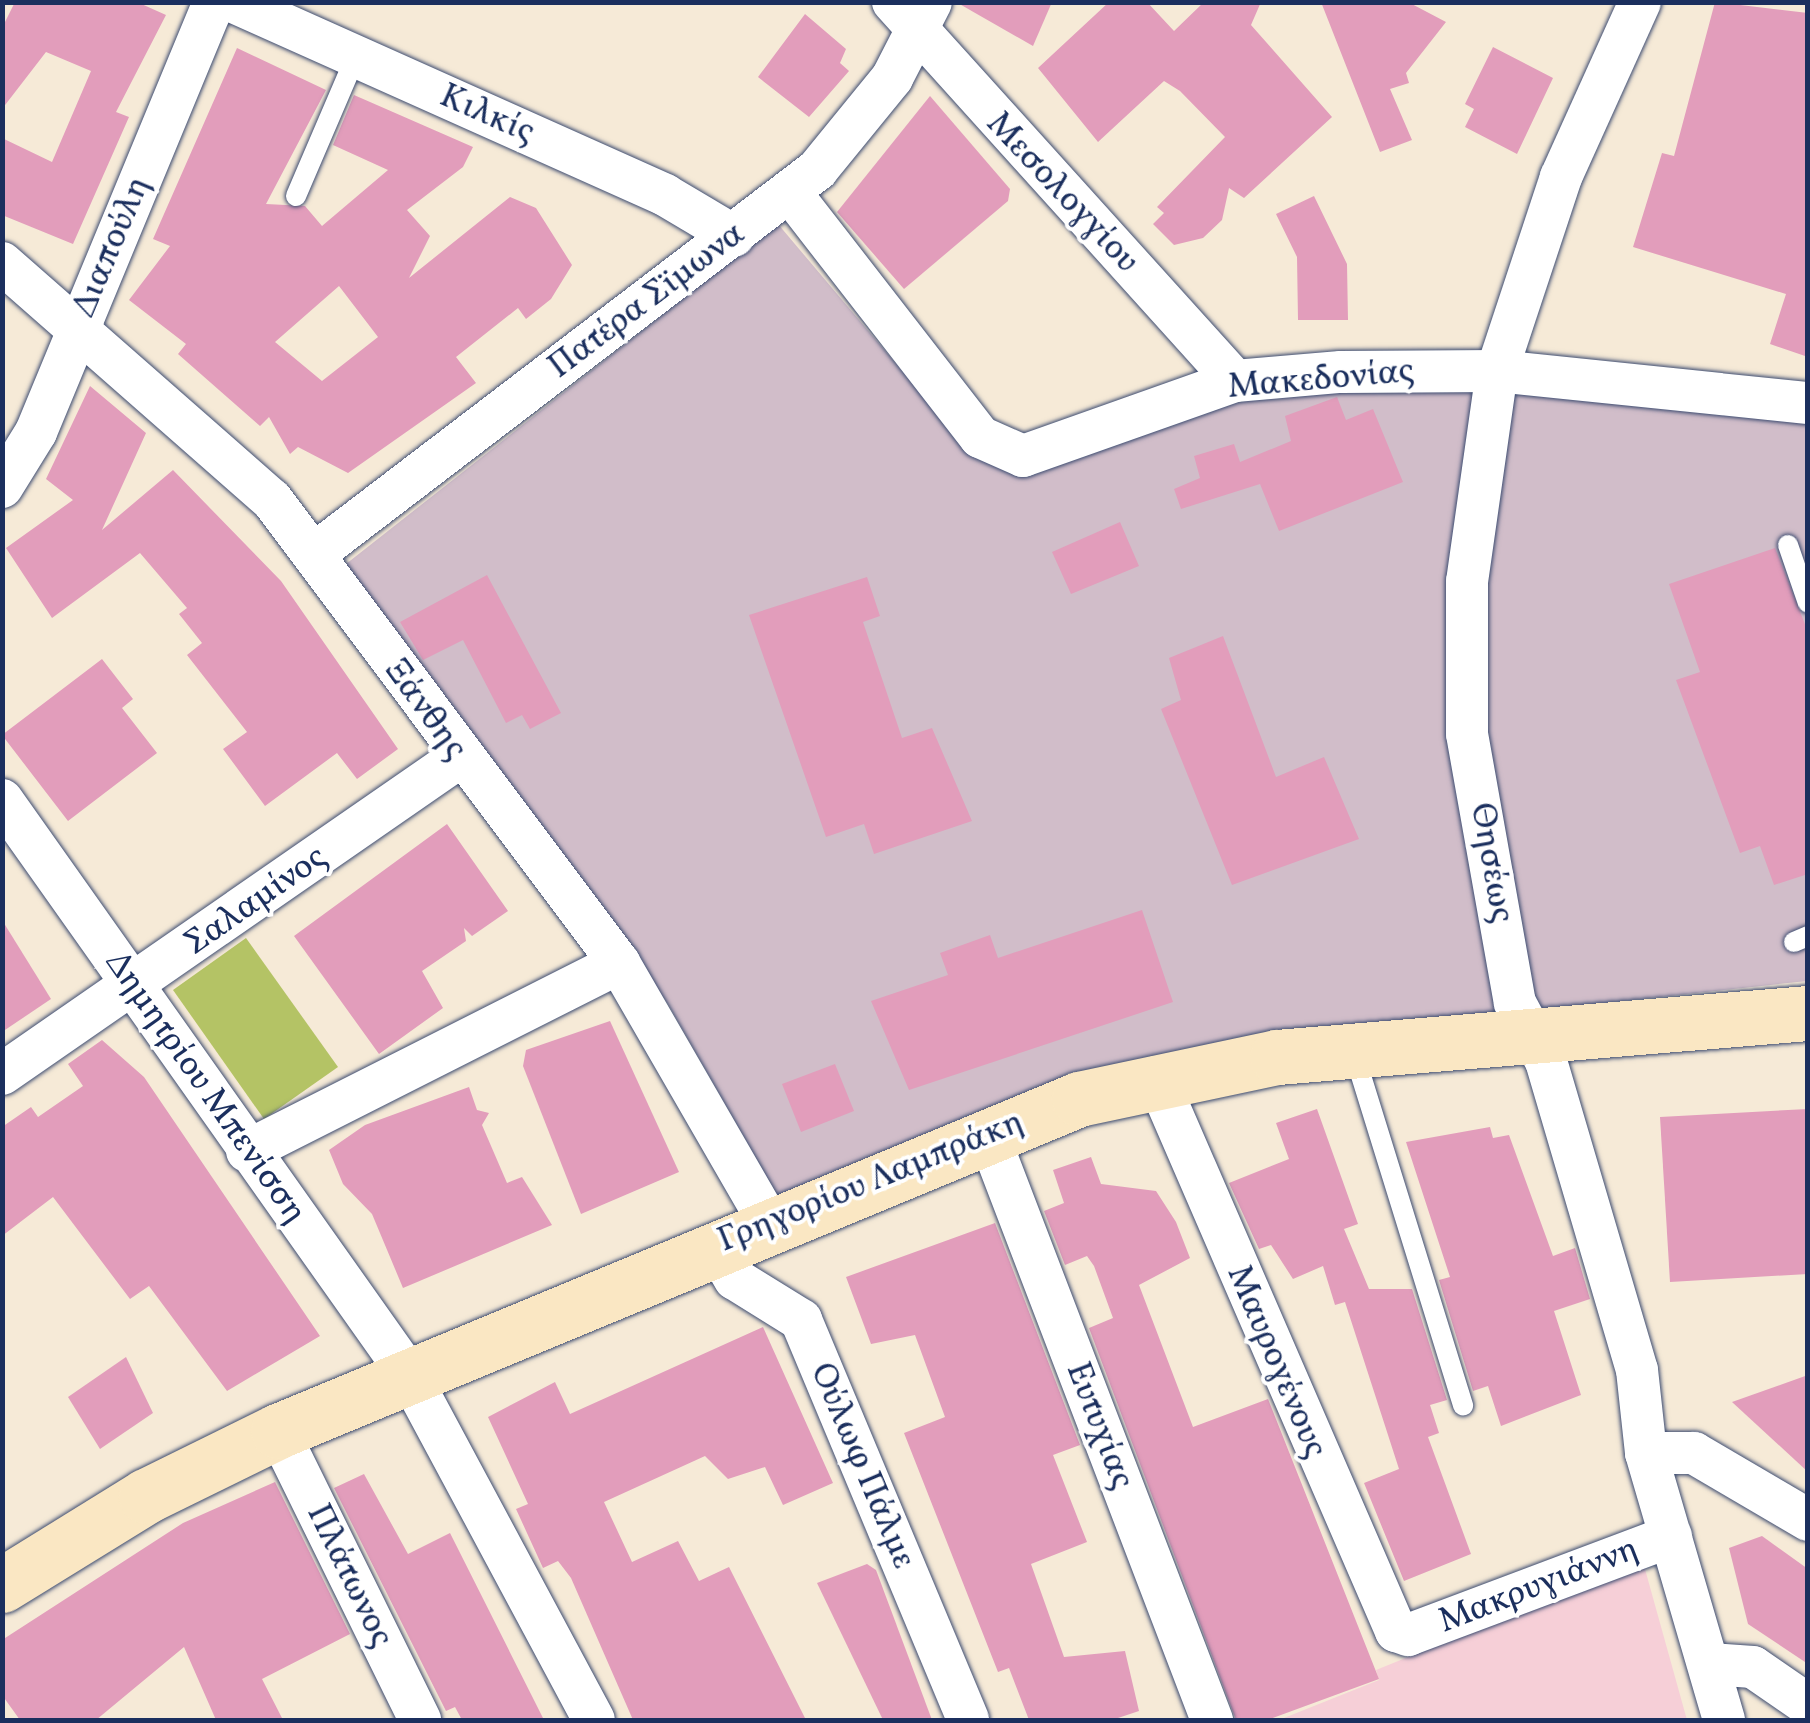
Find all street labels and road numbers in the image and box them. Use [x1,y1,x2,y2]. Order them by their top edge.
street label: Κιλκίς [433,76,541,154]
street label: Μεσολογγίου [977,104,1147,282]
street label: Διαπούλη [64,170,160,324]
street label: Πατέρα Σϊμωνα [541,214,753,388]
street label: Μακεδονίας [1226,351,1416,409]
street label: Ξάνθης [374,651,476,769]
street label: Θησέως [1460,800,1522,926]
street label: Σαλαμίνος [177,837,335,965]
street label: Δημητρίου Μπενίσση [95,943,315,1233]
street label: Γρηγορίου Λαμπράκη [712,1101,1030,1263]
street label: Μαυρογένους [1217,1259,1335,1465]
street label: Ούλωφ Πάλμε [800,1357,924,1575]
street label: Ευτυχίας [1056,1357,1142,1495]
street label: Πλάτωνος [296,1498,402,1654]
street label: Μακρυγιάννη [1433,1529,1645,1643]

